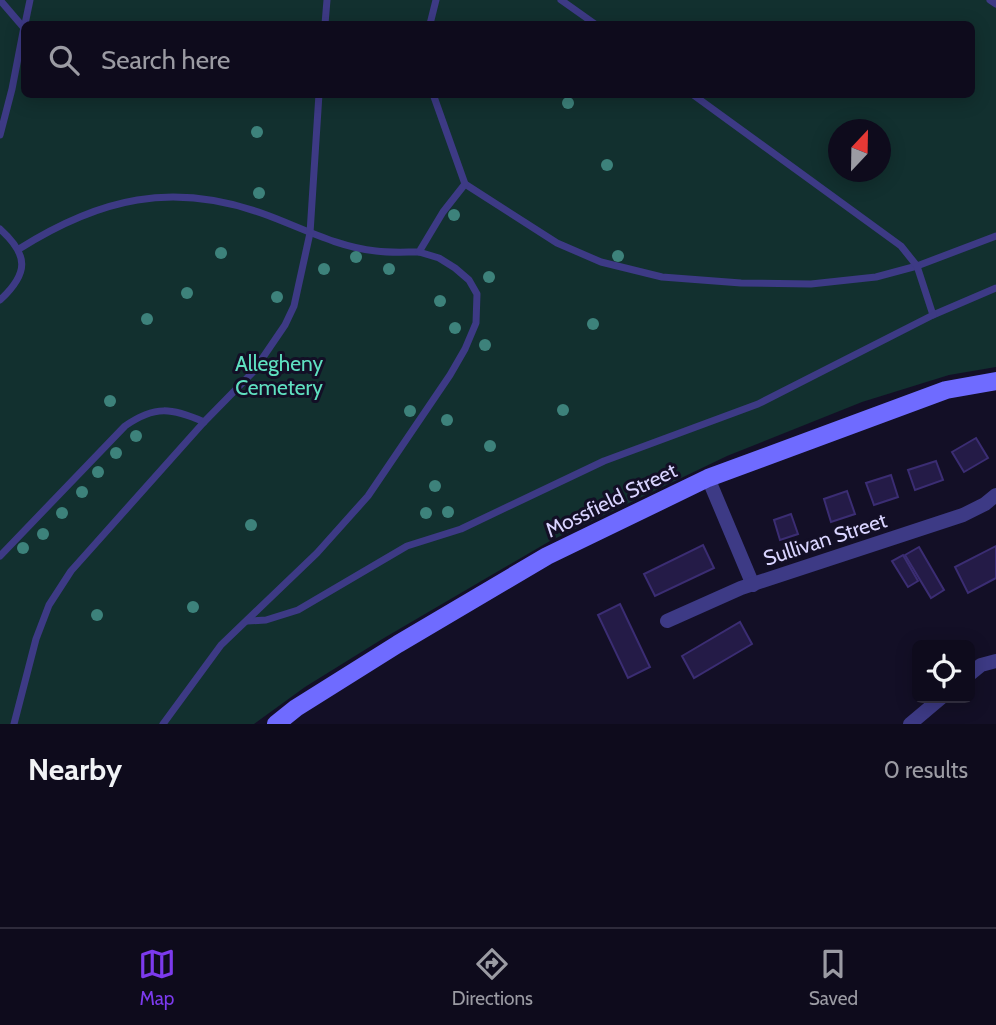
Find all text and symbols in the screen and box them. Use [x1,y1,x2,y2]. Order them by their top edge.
search box [21,21,975,98]
icon: search [45,41,83,79]
text: Search here [101,44,230,76]
north arrow [828,119,891,182]
park label: Allegheny Cemetery [235,351,323,400]
street label: Mossfield Street [541,457,681,543]
street label: Sullivan Street [760,507,890,571]
map controls [912,640,975,703]
button: locate [912,640,975,703]
text: Nearby [28,751,122,788]
text: 0 results [884,756,968,784]
tab: Map [138,945,176,1010]
tab: Directions [452,945,533,1010]
tab: Saved [809,945,858,1010]

